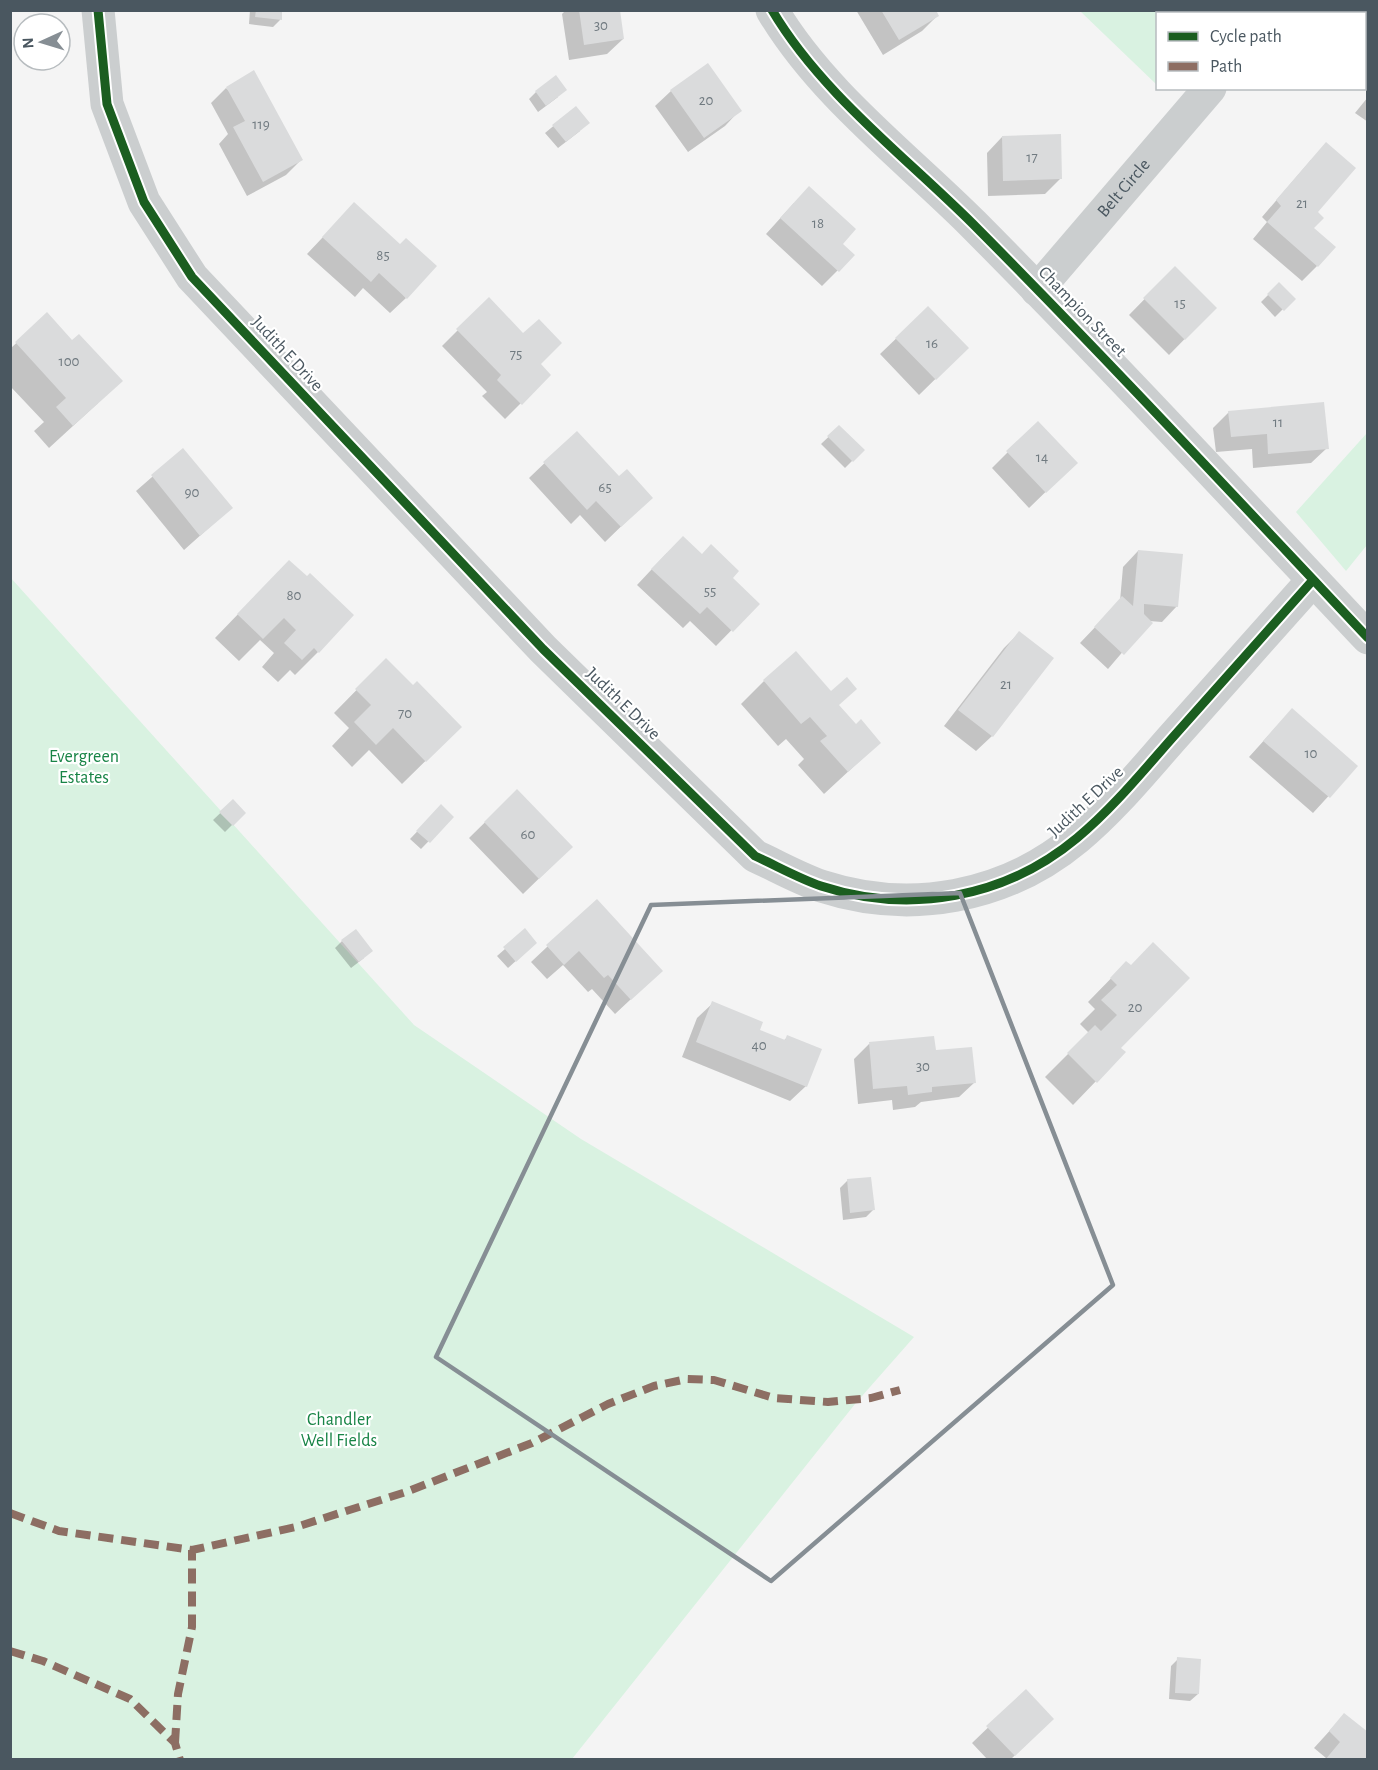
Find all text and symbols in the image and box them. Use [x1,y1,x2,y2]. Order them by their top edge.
north arrow [12,12,72,72]
legend [1156,12,1366,90]
house number: 30 [594,18,608,33]
text: Cycle path [1210,28,1282,46]
text: N [20,37,36,49]
text: Path [1210,58,1242,76]
house number: 20 [699,93,713,108]
house number: 119 [252,117,270,132]
house number: 17 [1026,150,1038,165]
street label: Belt Circle [1094,156,1154,221]
house number: 21 [1296,196,1308,211]
house number: 18 [812,216,824,231]
house number: 85 [376,248,390,263]
street label: Champion Street [1035,263,1130,361]
house number: 15 [1174,296,1186,311]
street label: Judith E Drive [248,313,326,395]
house number: 16 [926,336,938,351]
house number: 75 [510,347,522,362]
house number: 100 [58,354,80,369]
house number: 11 [1273,415,1283,430]
house number: 14 [1036,450,1048,465]
house number: 65 [598,480,612,495]
house number: 90 [185,485,200,500]
house number: 55 [704,584,716,599]
house number: 80 [286,588,302,603]
street label: Judith E Drive [582,664,664,744]
house number: 21 [1000,677,1012,692]
house number: 70 [398,706,412,721]
house number: 10 [1304,746,1318,761]
park label: Evergreen Estates [49,748,119,787]
street label: Judith E Drive [1045,763,1127,841]
house number: 60 [521,827,536,842]
house number: 20 [1128,1000,1142,1015]
house number: 40 [751,1038,767,1053]
house number: 30 [916,1059,930,1074]
park label: Chandler Well Fields [301,1411,377,1450]

